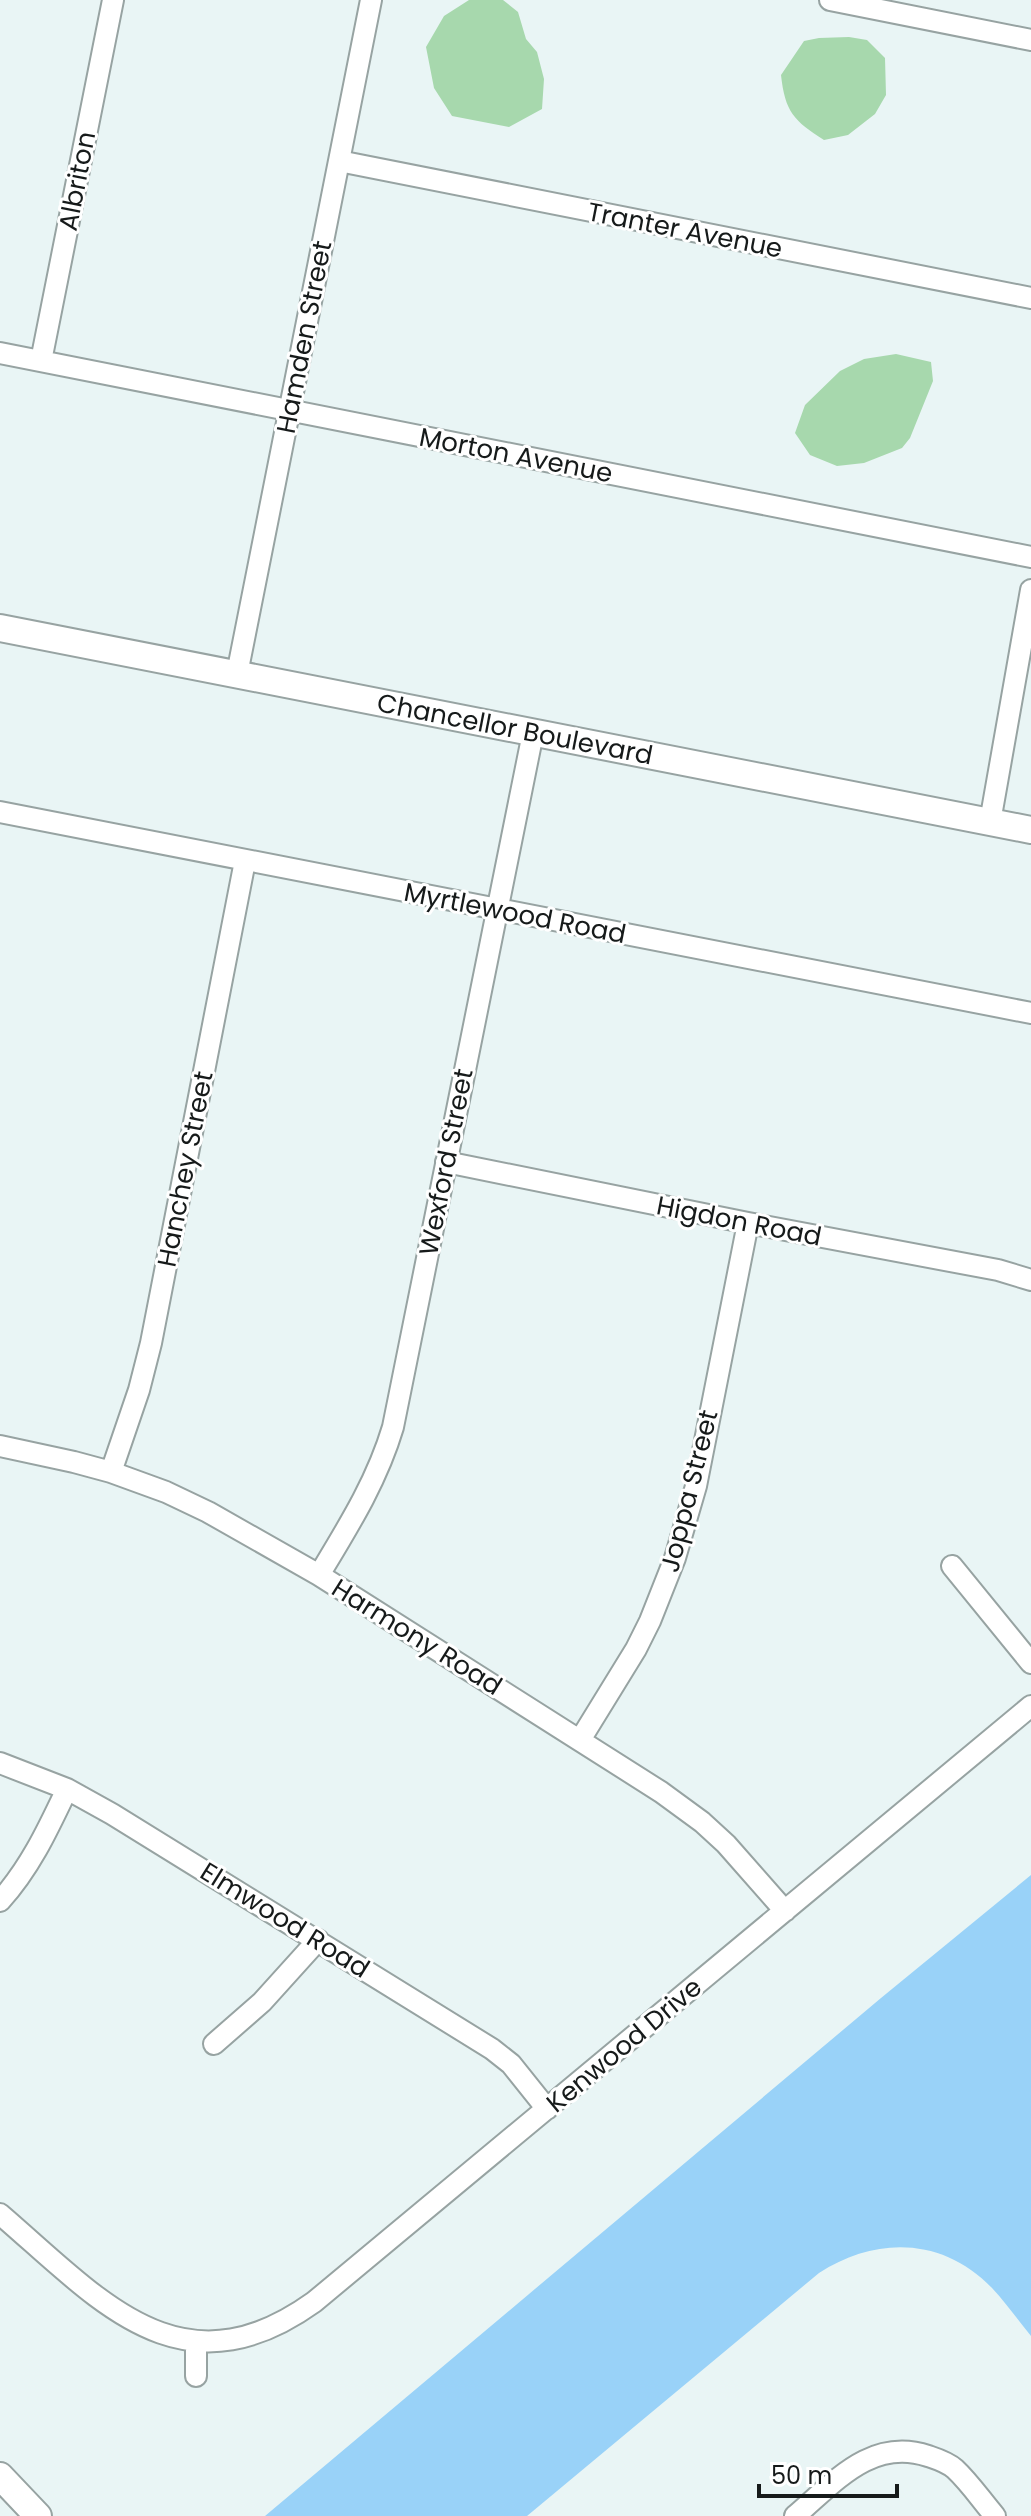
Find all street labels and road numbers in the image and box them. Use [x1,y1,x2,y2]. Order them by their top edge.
street label: Albriton [50,128,104,234]
street label: Tranter Avenue [584,193,786,267]
street label: Hamden Street [268,237,340,437]
street label: Morton Avenue [416,419,616,491]
street label: Chancellor Boulevard [374,685,656,773]
street label: Myrtlewood Road [401,874,629,952]
street label: Wexford Street [410,1066,482,1258]
street label: Hanchey Street [148,1068,222,1270]
street label: Higdon Road [653,1187,825,1255]
street label: Joppa Street [651,1406,727,1576]
street label: Harmony Road [325,1570,509,1704]
street label: Elmwood Road [194,1854,376,1986]
street label: Kenwood Drive [539,1969,709,2121]

